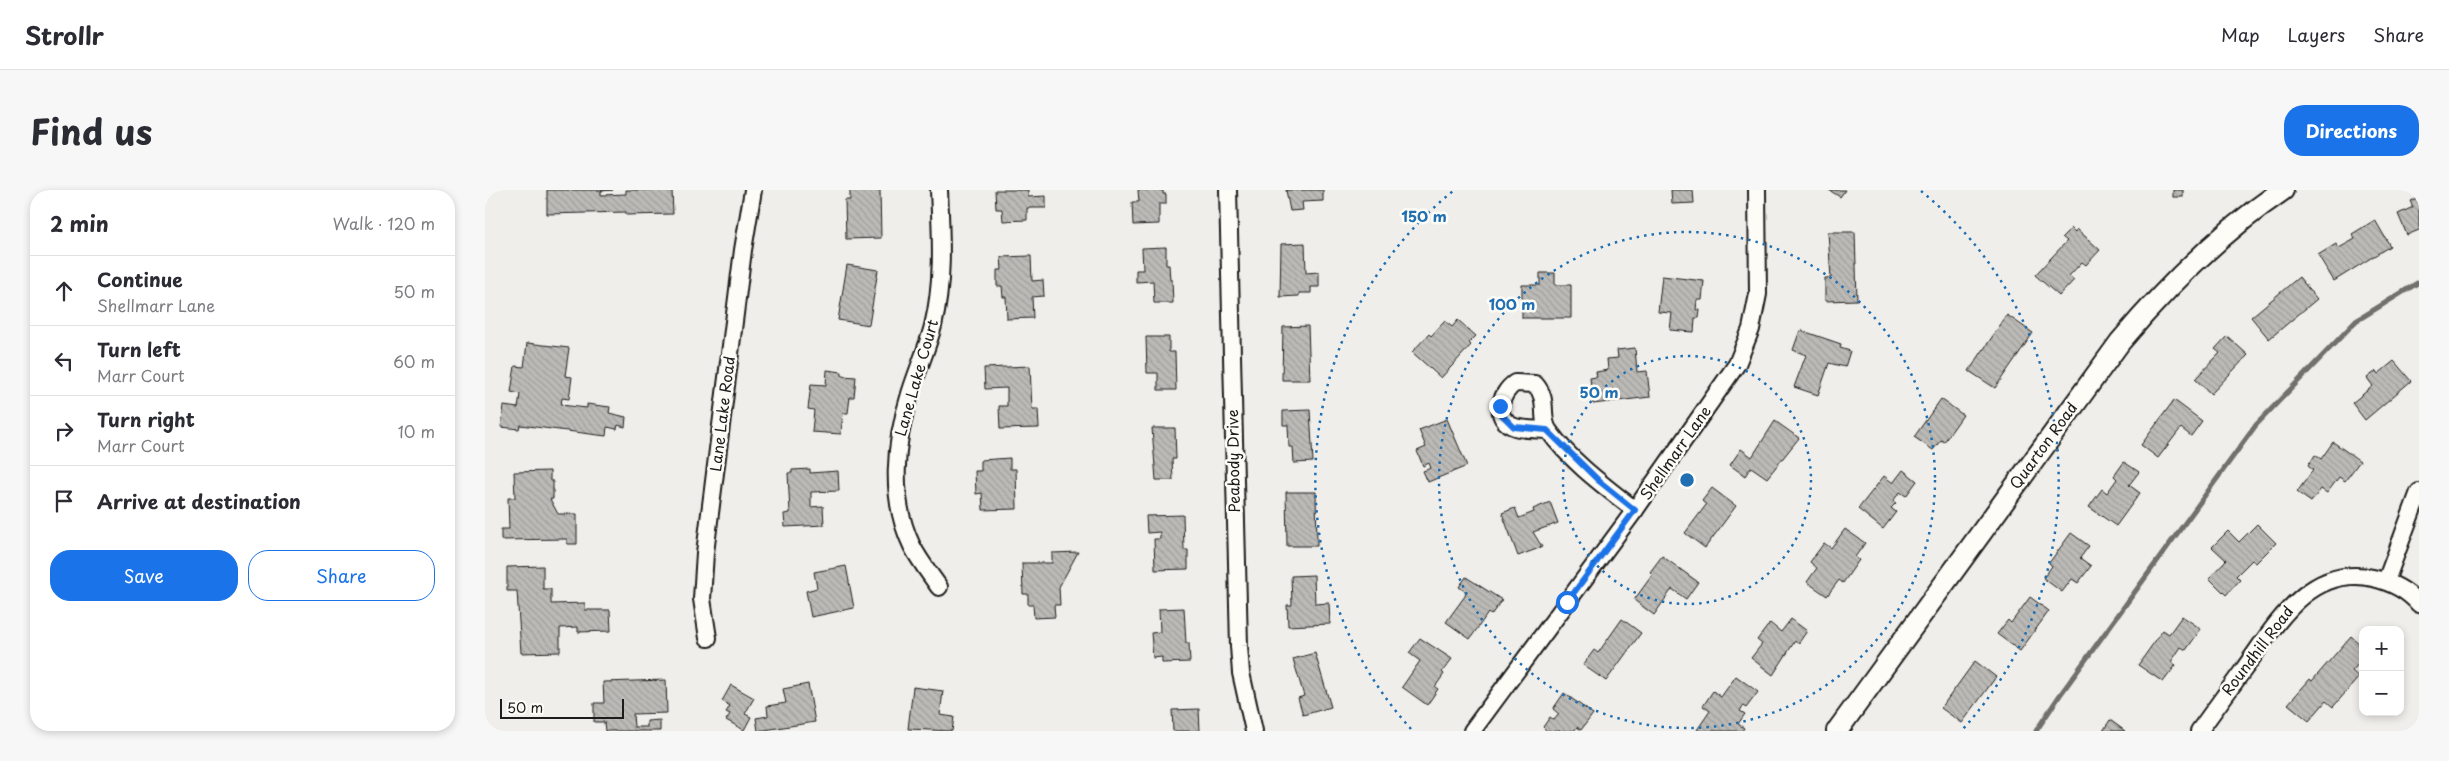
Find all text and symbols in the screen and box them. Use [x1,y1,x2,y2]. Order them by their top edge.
text: Strollr [25,17,104,53]
text: Map [2221,21,2260,48]
text: Layers [2288,21,2345,48]
text: Share [2373,21,2424,48]
text: Find us [30,104,152,157]
button: Directions [2284,105,2419,156]
text: 150 m [1401,204,1447,227]
text: 2 min [50,207,109,239]
text: Walk · 120 m [333,211,435,235]
text: Continue [97,265,183,293]
icon: ahead [50,277,78,305]
text: 50 m [394,279,435,303]
text: 100 m [1489,292,1535,315]
text: Shellmarr Lane [97,293,215,317]
street label: Lane Lake Court [888,316,943,439]
text: Turn left [97,335,181,363]
icon: left [50,347,78,375]
text: 60 m [393,349,435,373]
street label: Lane Lake Road [703,355,740,473]
text: Marr Court [97,363,185,387]
text: 50 m [1580,380,1618,403]
route end [1489,395,1512,418]
street label: Quarton Road [2003,397,2082,493]
street label: Shellmarr Lane [1634,400,1716,504]
text: Turn right [97,405,195,433]
street label: Peabody Drive [1220,409,1245,513]
icon: right [50,417,78,445]
text: 10 m [398,419,435,443]
text: Marr Court [97,433,185,457]
centre of rings [1678,471,1696,489]
icon: arrive [50,487,78,515]
text: Arrive at destination [97,487,301,515]
button: Save [50,550,238,601]
button: Share [248,550,435,601]
route start [1556,591,1579,614]
street label: Roundhill Road [2215,600,2298,700]
map controls [2359,626,2404,716]
button: + [2359,626,2404,671]
button: − [2359,671,2404,716]
scale bar [500,696,624,719]
text: 50 m [507,697,543,718]

